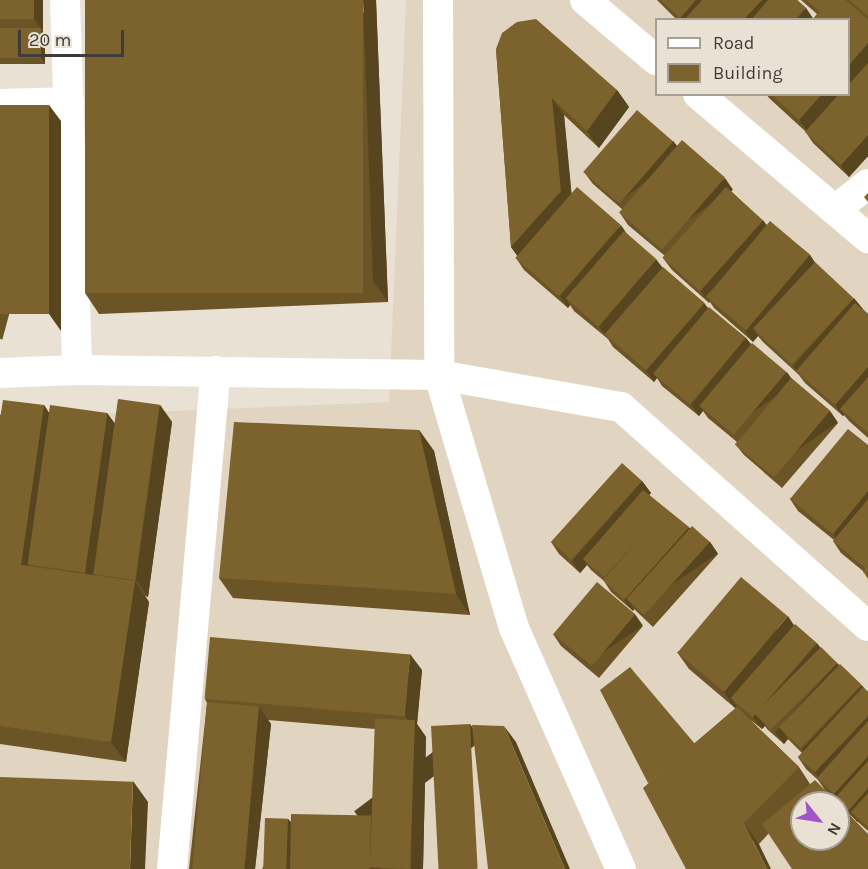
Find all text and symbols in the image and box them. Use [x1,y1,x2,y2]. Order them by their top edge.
scale bar [21,18,128,56]
legend [655,18,850,96]
text: 20 m [29,29,71,51]
text: Road [713,32,754,54]
text: Building [713,62,783,84]
north arrow [790,791,850,851]
text: N [823,820,845,839]

